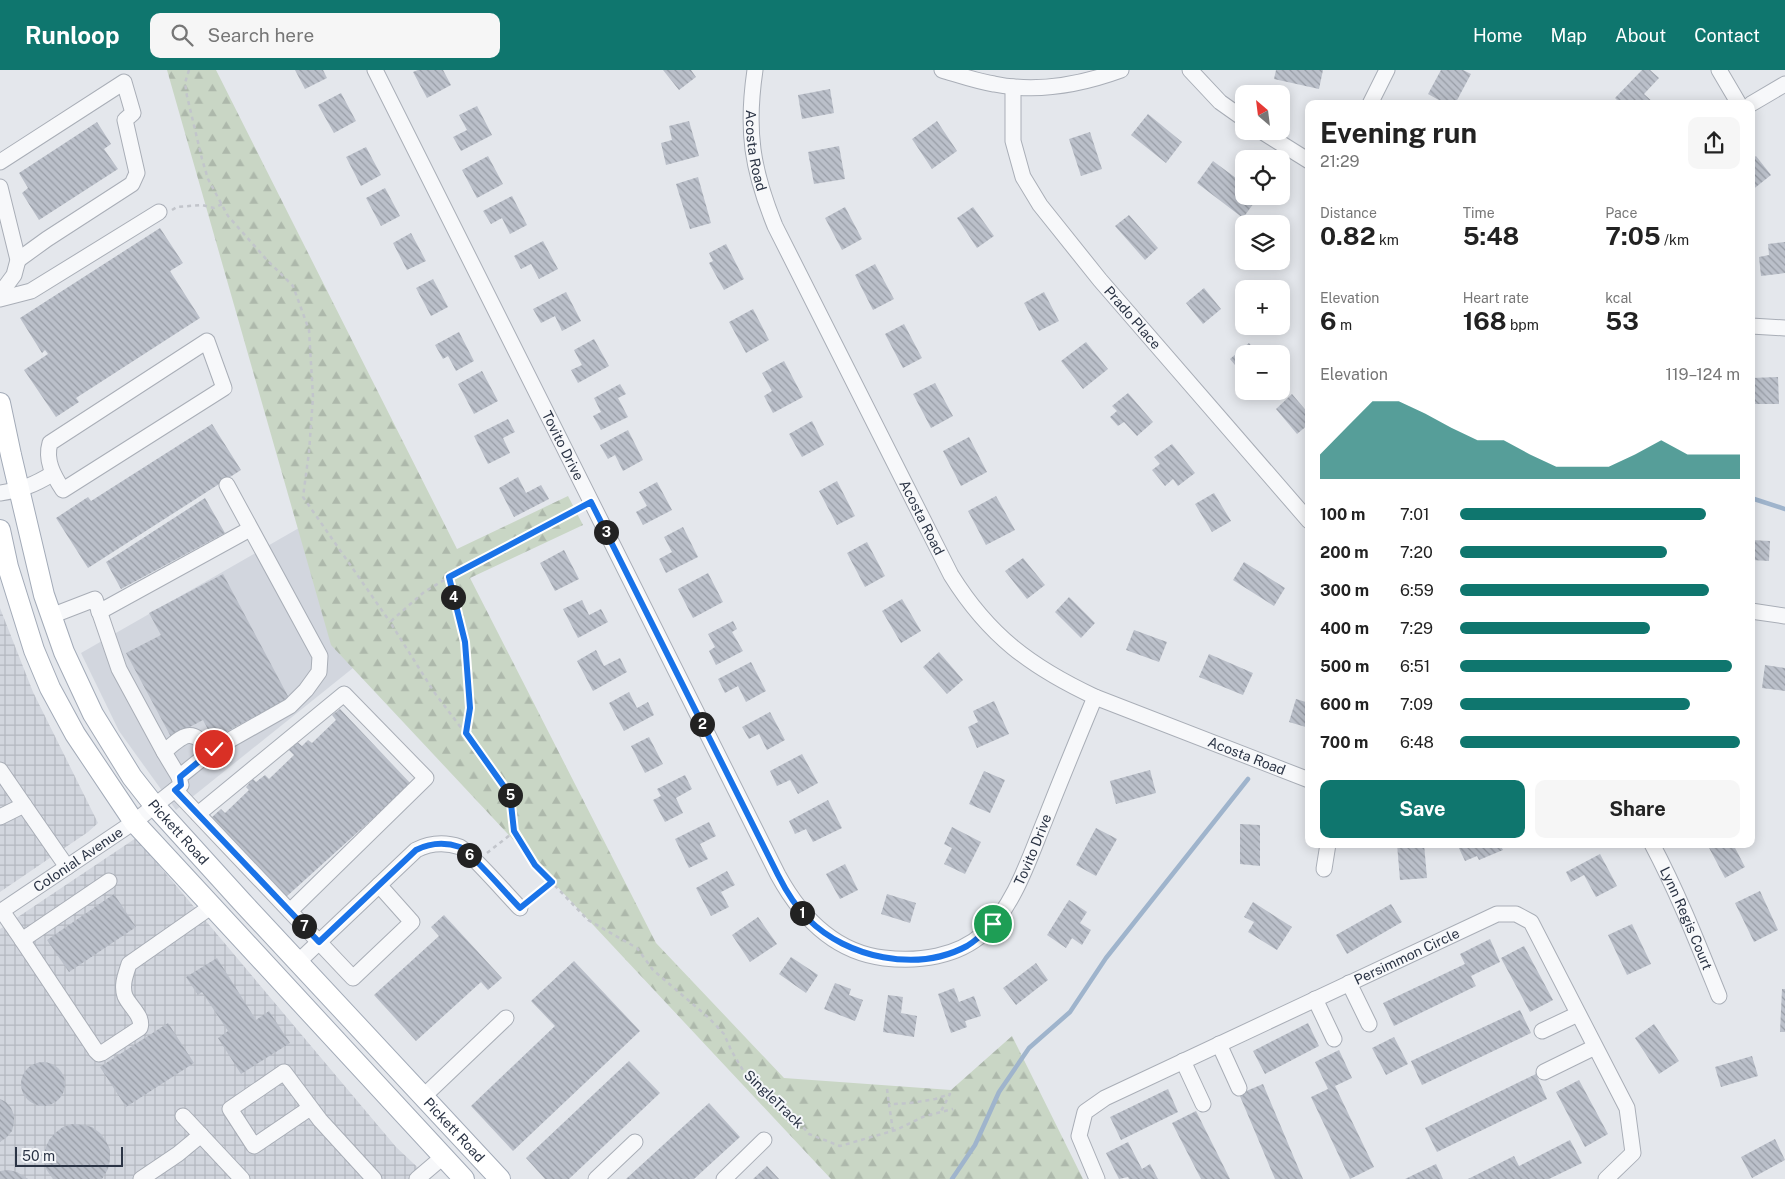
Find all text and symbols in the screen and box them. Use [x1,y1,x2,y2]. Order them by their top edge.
search box [150,13,500,58]
text: Runloop [25,21,120,49]
icon: search [168,21,196,49]
text: Search here [208,24,314,46]
text: Home [1473,25,1523,46]
text: Map [1551,25,1587,46]
text: About [1615,25,1666,46]
text: Contact [1694,25,1760,46]
north arrow [1235,85,1290,140]
map controls [1235,85,1290,400]
street label: Acosta Road [743,110,770,193]
text: Evening run [1320,116,1477,149]
button: share [1688,117,1740,169]
button: locate [1235,150,1290,205]
text: 21:29 [1320,152,1360,171]
text: Distance [1320,205,1377,221]
text: Time [1463,205,1495,221]
text: Pace [1605,205,1637,221]
button: layers [1235,215,1290,270]
text: 0.82 [1320,221,1376,251]
text: 5:48 [1463,221,1519,251]
text: 7:05 [1605,221,1661,251]
text: km [1376,232,1399,248]
text: /km [1661,232,1689,248]
button: + [1235,280,1290,335]
street label: Prado Place [1101,283,1164,352]
text: Elevation [1320,290,1379,306]
text: Heart rate [1463,290,1529,306]
text: kcal [1605,290,1632,306]
text: 6 [1320,306,1337,336]
text: 168 [1463,306,1507,336]
text: 53 [1605,306,1639,336]
text: m [1337,317,1352,333]
text: bpm [1507,317,1539,333]
button: − [1235,345,1290,400]
text: Elevation [1320,365,1388,384]
text: 119–124 m [1665,365,1740,384]
street label: Tovito Drive [539,408,587,483]
street label: Acosta Road [896,477,948,558]
text: 100 m [1320,505,1365,524]
text: 7:01 [1400,505,1430,524]
pin: 3 [594,520,618,544]
text: 3 [602,524,611,540]
text: 200 m [1320,543,1369,562]
text: 7:20 [1400,543,1433,562]
text: 300 m [1320,581,1369,600]
text: 6:59 [1400,581,1434,600]
pin: 4 [440,584,466,610]
text: 4 [449,589,458,605]
text: 400 m [1320,619,1369,638]
text: 7:29 [1400,619,1433,638]
text: 500 m [1320,657,1369,676]
text: 6:51 [1400,657,1430,676]
text: 600 m [1320,695,1369,714]
text: 7:09 [1400,695,1433,714]
pin: 2 [690,712,714,736]
text: 2 [698,716,707,732]
pin [193,728,235,770]
text: 700 m [1320,733,1368,752]
text: 6:48 [1400,733,1434,752]
street label: Acosta Road [1206,734,1288,778]
icon: check [200,735,228,763]
button: Save [1320,780,1525,838]
button: Share [1535,780,1740,838]
pin: 5 [498,782,522,808]
text: 5 [506,787,515,803]
street label: Pickett Road [145,797,212,868]
street label: Tovito Drive [1011,812,1055,888]
street label: Colonial Avenue [30,824,126,895]
pin: 6 [456,842,482,868]
text: 6 [465,847,474,863]
street label: Lynn Regis Court [1657,864,1716,972]
pin: 1 [790,900,814,926]
pin [972,903,1014,945]
text: 1 [800,905,806,921]
icon: arrive [979,910,1007,938]
pin: 7 [292,914,316,938]
text: 7 [300,918,309,934]
street label: Persimmon Circle [1351,925,1462,988]
street label: SingleTrack [741,1067,807,1131]
street label: Pickett Road [421,1095,488,1165]
scale bar [15,1144,122,1167]
text: 50 m [22,1148,55,1164]

